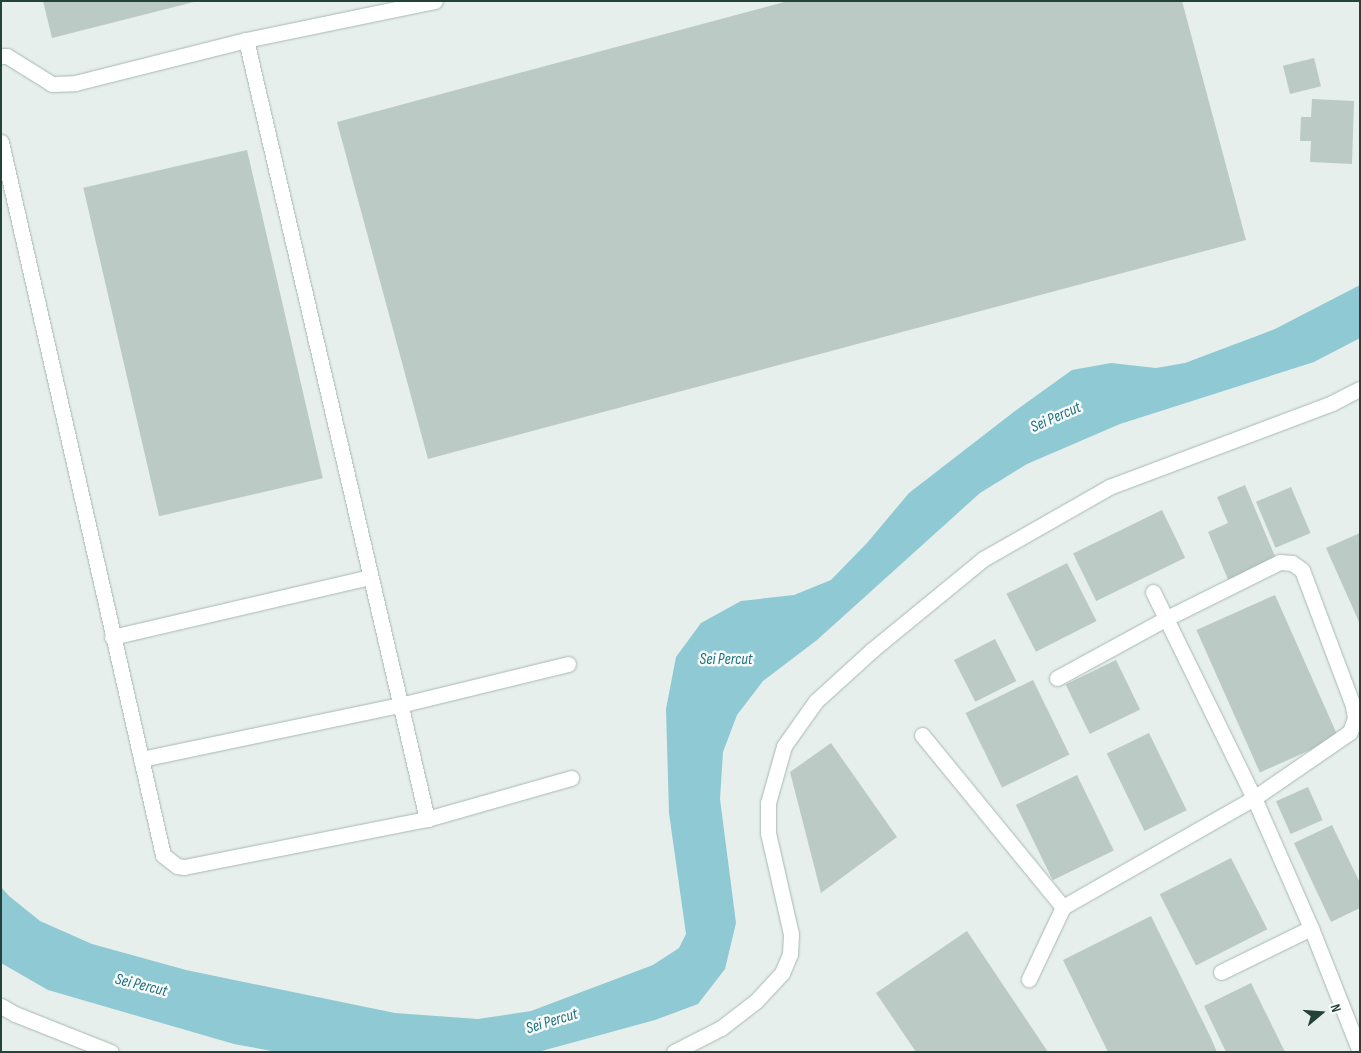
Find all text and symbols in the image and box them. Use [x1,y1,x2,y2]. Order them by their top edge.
water label: Sei Percut [1028,398,1084,438]
water label: Sei Percut [699,650,753,670]
water label: Sei Percut [113,970,169,1002]
north arrow [1296,988,1346,1038]
text: N [1326,1002,1345,1014]
water label: Sei Percut [524,1005,580,1039]

